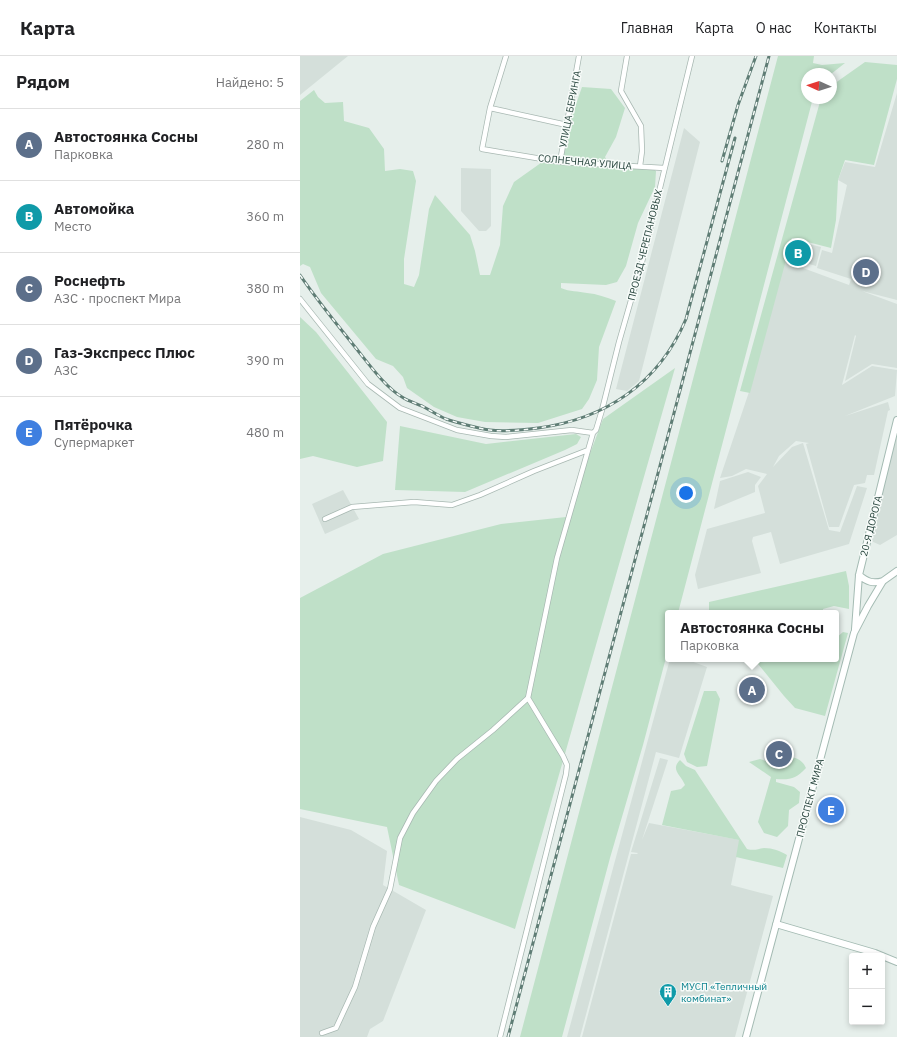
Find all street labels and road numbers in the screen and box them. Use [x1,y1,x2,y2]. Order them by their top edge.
street label: УЛИЦА БЕРИНГА [556,69,584,149]
street label: СОЛНЕЧНАЯ УЛИЦА [537,151,633,173]
street label: ПРОЕЗД ЧЕРЕПАНОВЫХ [625,188,665,302]
street label: 20-Я ДОРОГА [857,494,885,558]
street label: ПРОСПЕКТ МИРА [793,757,827,839]

